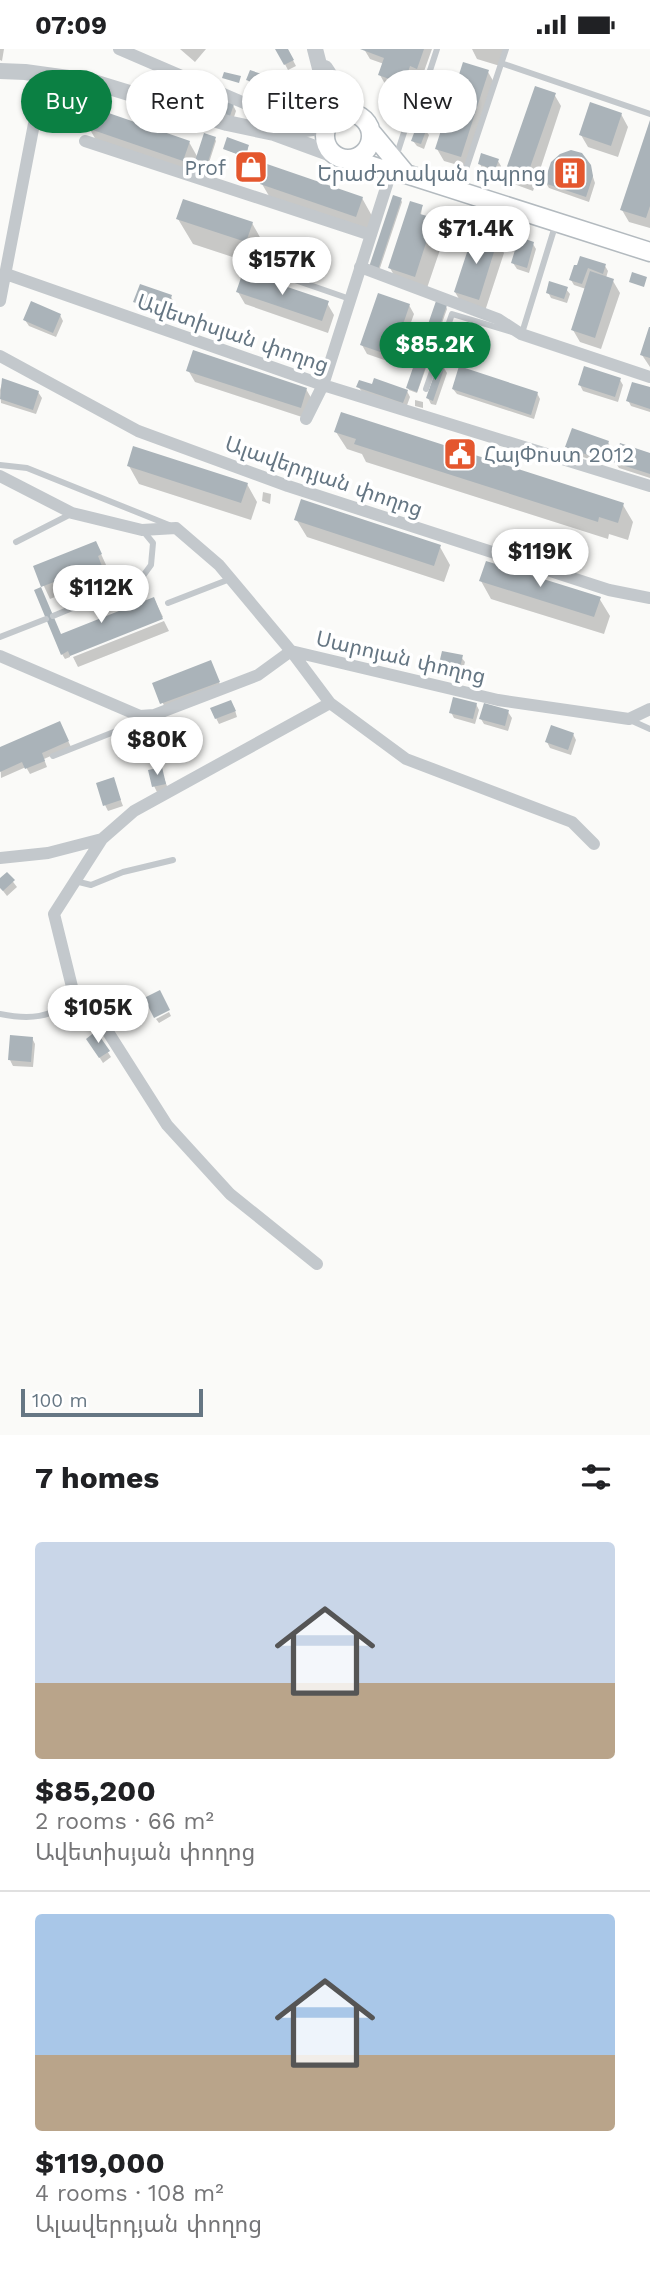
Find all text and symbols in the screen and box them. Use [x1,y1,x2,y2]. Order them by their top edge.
text: 07:09 [35,10,107,40]
chip: Buy [21,70,112,133]
chip: Rent [126,70,228,133]
chip: Filters [242,70,364,133]
chip: New [378,70,477,133]
shop icon: Prof [232,148,270,186]
building icon: Երաժշտական դպրոց [551,154,589,192]
place label: Prof [184,155,226,180]
place label: Երաժշտական դպրոց [317,161,546,186]
pin: $71.4K [419,207,533,266]
text: $71.4K [438,215,514,242]
pin: $157K [233,237,331,297]
text: $157K [248,246,316,273]
street label: Ավետիսյան փողոց [134,288,332,378]
pin: $85.2K [378,323,492,382]
text: $85.2K [396,331,474,358]
street label: Ալավերդյան փողոց [222,430,426,522]
public building icon: ՀայՓոստ 2012 [441,435,479,473]
place label: ՀայՓոստ 2012 [484,442,634,467]
pin: $119K [491,529,589,589]
text: $119K [508,538,572,565]
pin: $112K [52,565,150,625]
text: $112K [69,574,133,601]
street label: Սարոյան փողոց [314,625,488,689]
pin: $80K [116,717,198,777]
text: $80K [127,726,187,753]
pin: $105K [49,985,147,1045]
text: $105K [64,994,132,1021]
scale bar [21,1386,203,1418]
text: 100 m [32,1389,88,1412]
icon: filters [577,1458,615,1496]
text: 7 homes [35,1460,159,1495]
icon: home [262,1588,388,1714]
text: $85,200 [35,1773,156,1808]
text: 2 rooms · 66 m² [35,1808,214,1835]
text: Ավետիսյան փողոց [35,1839,255,1866]
icon: home [262,1960,388,2086]
text: $119,000 [35,2145,165,2180]
text: 4 rooms · 108 m² [35,2180,224,2207]
text: Ալավերդյան փողոց [35,2211,262,2238]

